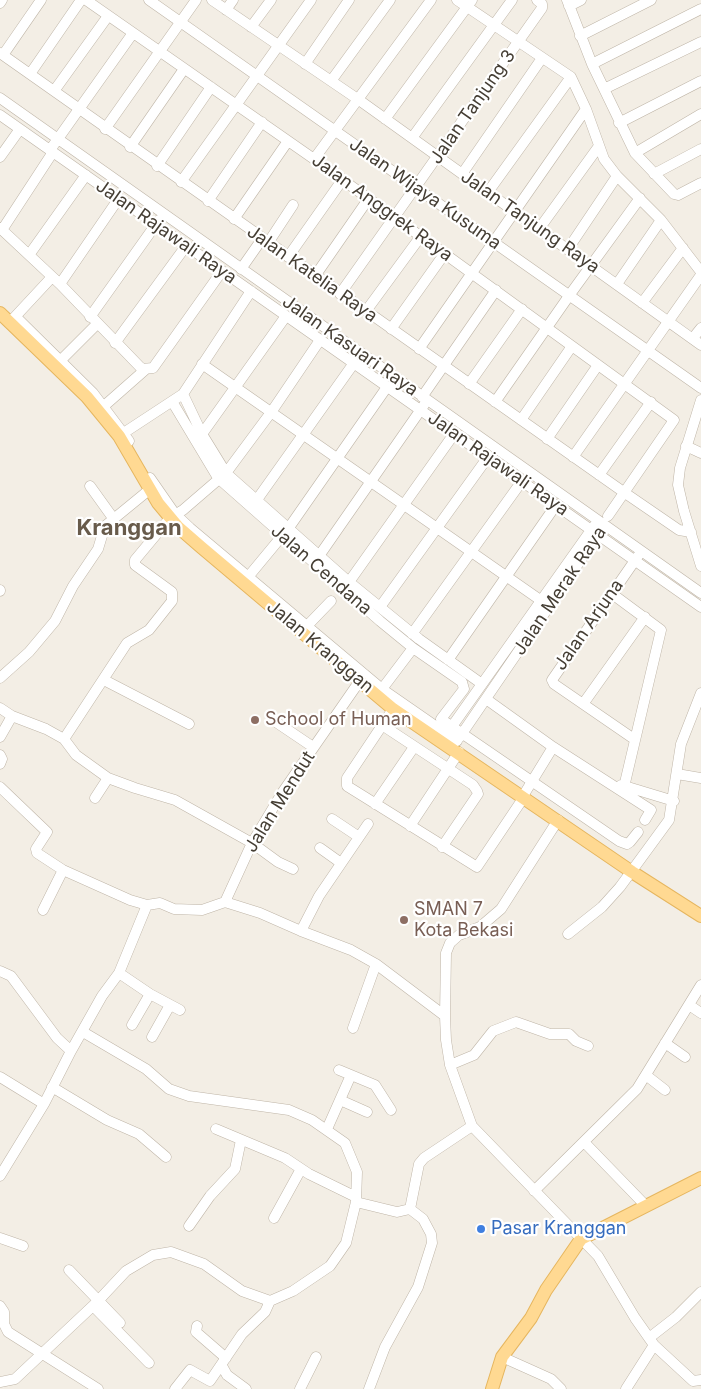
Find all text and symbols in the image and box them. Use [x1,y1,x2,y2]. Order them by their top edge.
street label: Jalan Tanjung 3 [426,46,520,168]
street label: Jalan Wijaya Kusuma [345,133,505,255]
street label: Jalan Anggrek Raya [307,150,457,266]
street label: Jalan Tanjung Raya [456,166,604,278]
street label: Jalan Rajawali Raya [92,175,240,289]
street label: Jalan Katelia Raya [243,221,381,327]
street label: Jalan Kasuari Raya [278,291,422,401]
street label: Jalan Rajawali Raya [424,407,572,521]
district label: Kranggan [76,515,182,541]
street label: Jalan Cendana [266,520,376,620]
street label: Jalan Merak Raya [509,523,611,659]
street label: Jalan Arjuna [550,575,628,675]
street label: Jalan Kranggan [262,596,378,698]
place label: School of Human [265,709,412,731]
marker: School of Human [249,714,261,726]
street label: Jalan Mendut [240,747,320,857]
place label: SMAN 7 Kota Bekasi [414,899,513,942]
marker: SMAN 7 Kota Bekasi [398,914,410,926]
place label: Pasar Kranggan [491,1218,626,1240]
marker: Pasar Kranggan [475,1223,487,1235]

